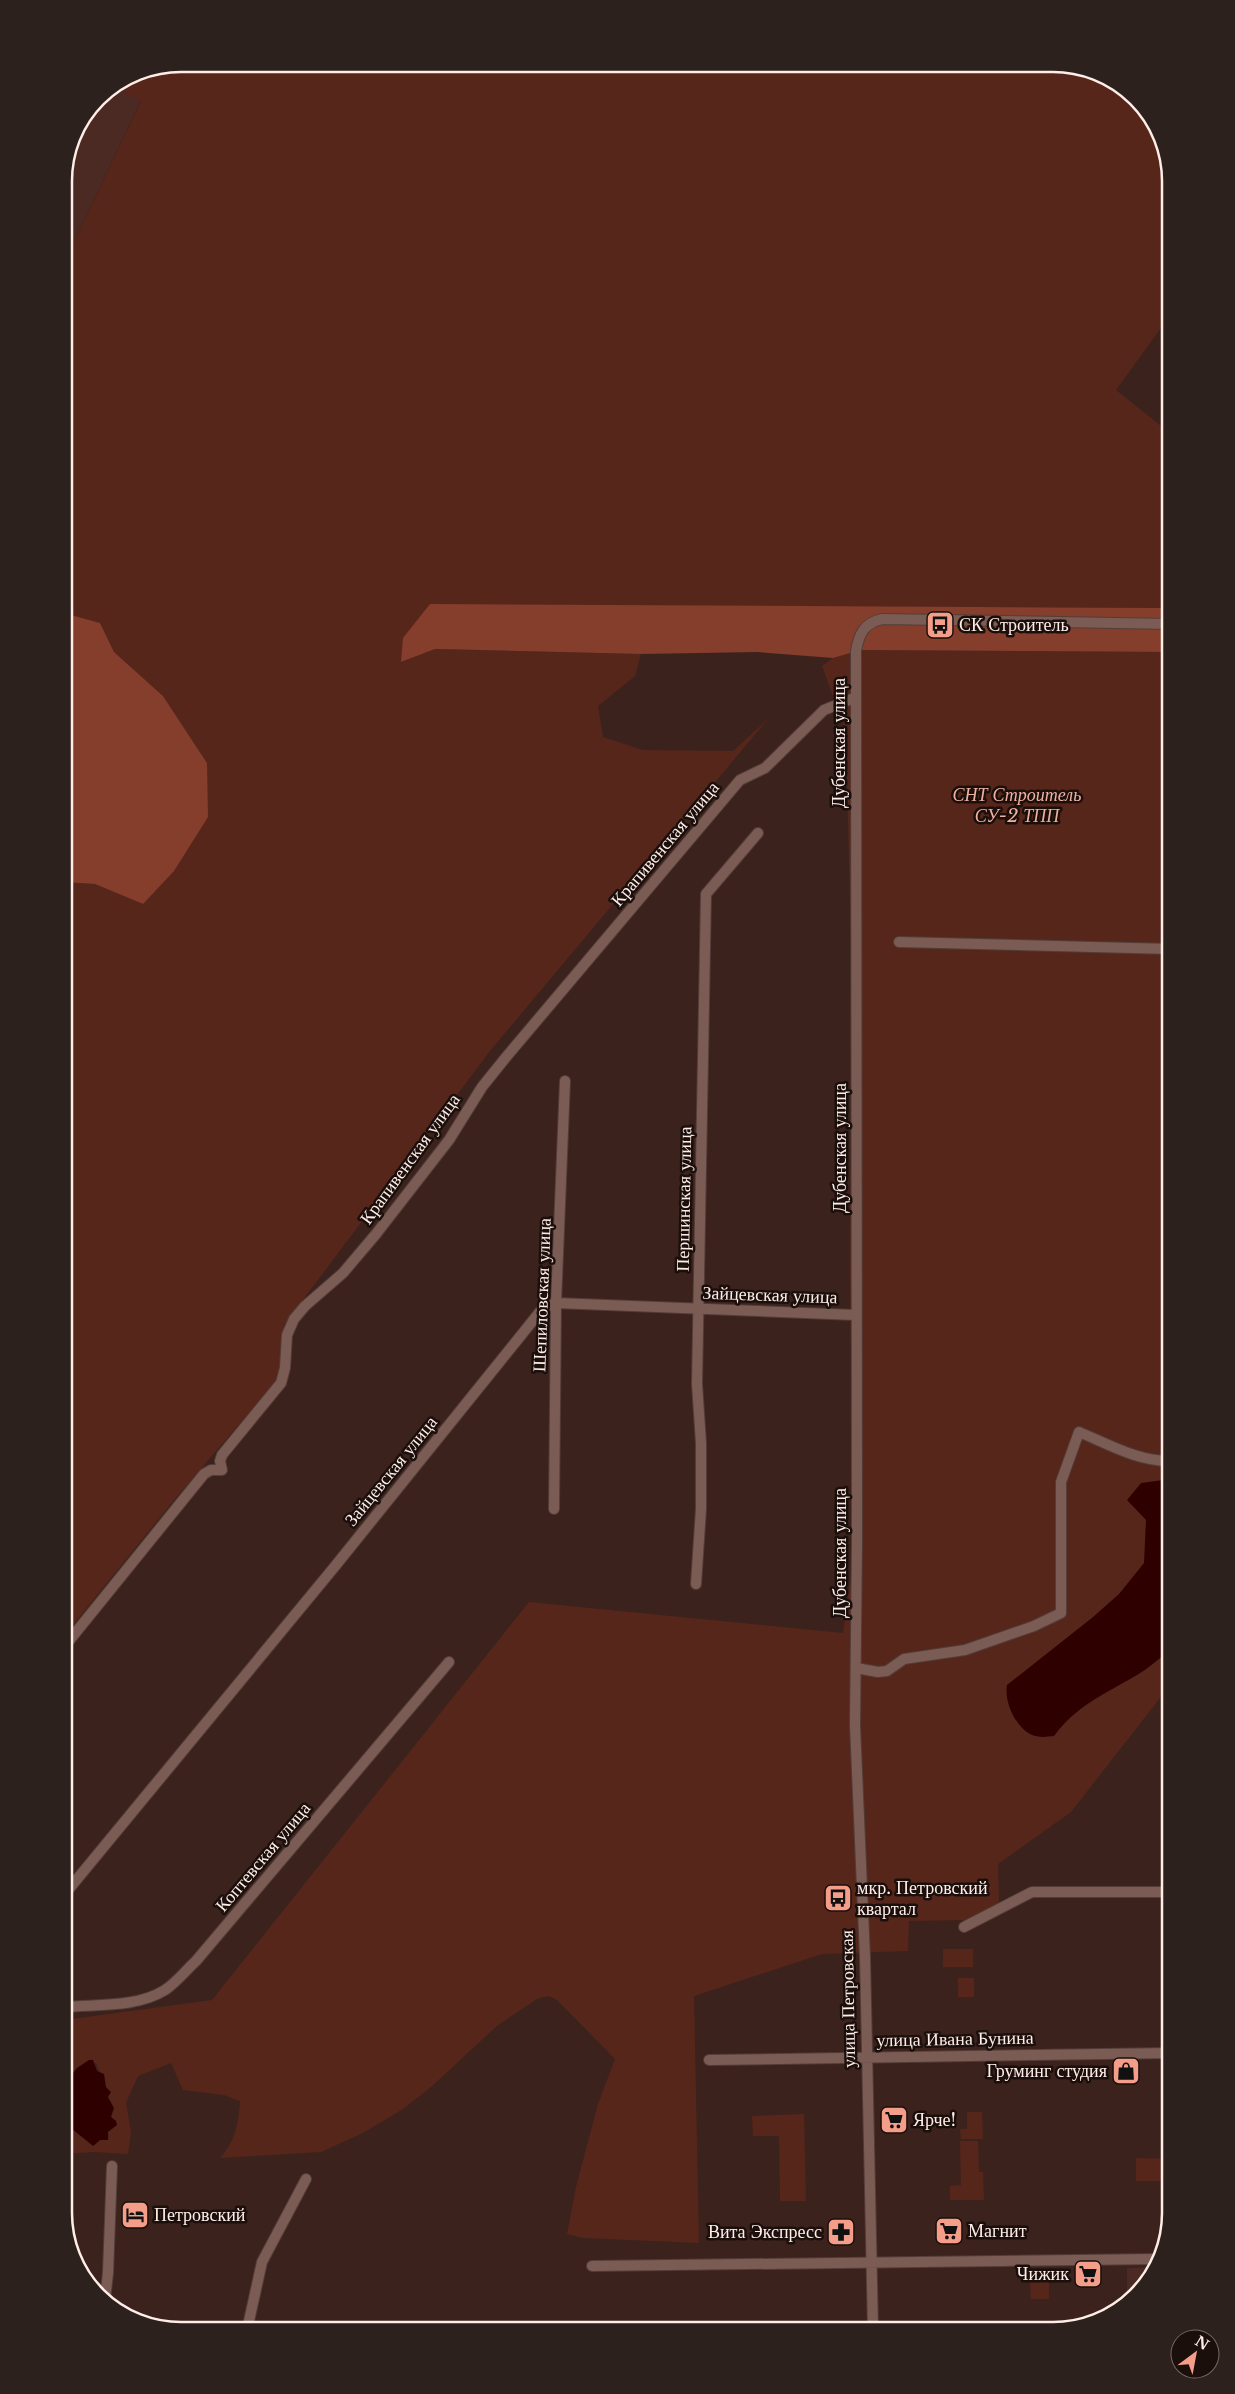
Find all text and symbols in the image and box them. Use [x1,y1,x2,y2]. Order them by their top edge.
bus stop icon: СК Строитель [925,610,955,640]
place label: СК Строитель [959,614,1069,636]
street label: Дубенская улица [828,678,850,808]
street label: Крапивенская улица [606,777,724,911]
park label: СНТ Строитель СУ-2 ТПП [953,784,1081,827]
street label: Дубенская улица [829,1083,851,1213]
street label: Крапивенская улица [355,1089,465,1229]
street label: Першинская улица [672,1126,696,1272]
street label: Шепиловская улица [528,1218,556,1372]
street label: Зайцевская улица [702,1282,838,1308]
street label: Зайцевская улица [340,1412,442,1530]
street label: Дубенская улица [829,1488,851,1618]
street label: Коптевская улица [211,1798,315,1916]
place label: мкр. Петровский квартал [857,1877,988,1920]
bus stop icon: мкр. Петровский квартал [823,1883,853,1913]
street label: улица Петровская [836,1930,860,2068]
street label: улица Ивана Бунина [876,2027,1034,2051]
shop icon: Груминг студия [1111,2056,1141,2086]
place label: Груминг студия [986,2060,1107,2082]
supermarket icon: Ярче! [879,2105,909,2135]
place label: Ярче! [913,2109,956,2131]
hotel icon: Петровский [120,2200,150,2230]
place label: Петровский [154,2204,246,2226]
supermarket icon: Магнит [934,2216,964,2246]
pharmacy icon: Вита Экспресс [826,2217,856,2247]
place label: Магнит [968,2220,1027,2242]
place label: Вита Экспресс [708,2221,822,2243]
supermarket icon: Чижик [1073,2259,1103,2289]
place label: Чижик [1017,2263,1069,2285]
north arrow [1170,2329,1220,2379]
text: N [1192,2332,1212,2354]

